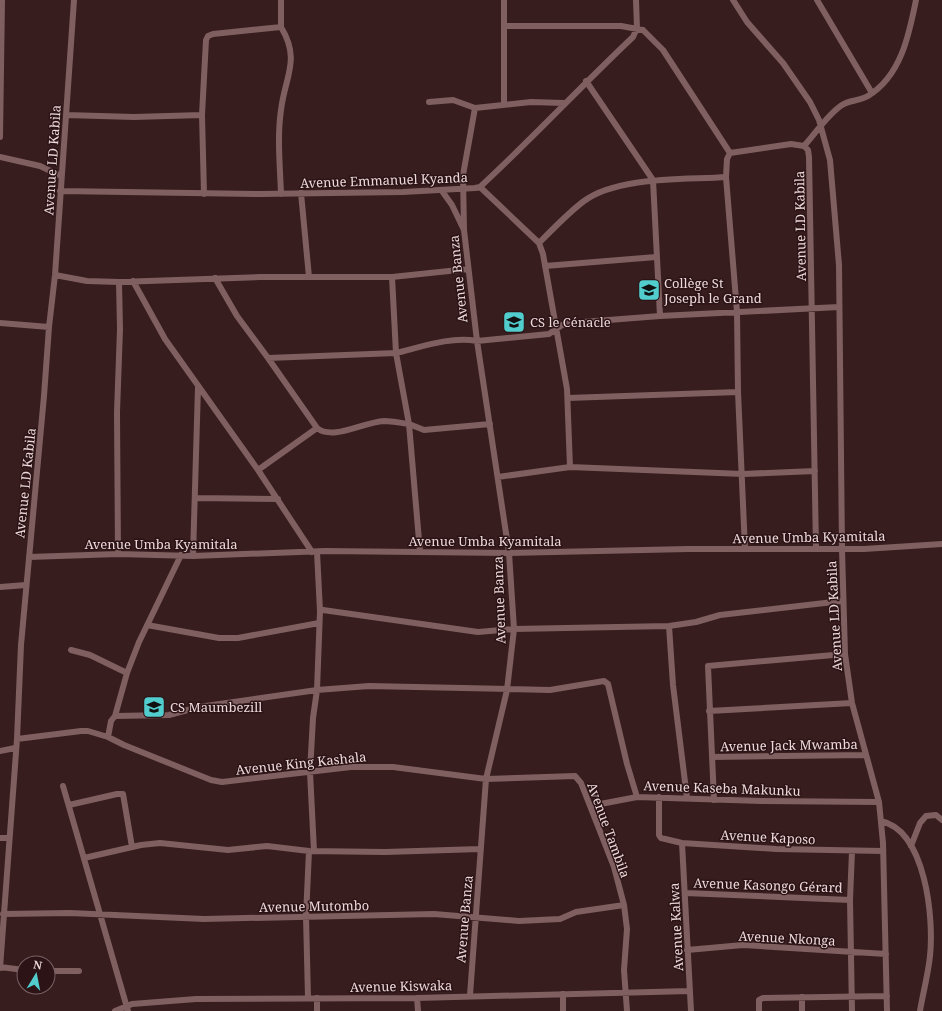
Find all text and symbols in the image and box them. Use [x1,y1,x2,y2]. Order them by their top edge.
street label: Avenue LD Kabila [39,104,65,216]
street label: Avenue Emmanuel Kyanda [300,168,468,192]
street label: Avenue LD Kabila [790,171,810,281]
street label: Avenue Banza [444,234,472,324]
place label: Collège St Joseph le Grand [663,274,762,307]
school or university icon: Collège St Joseph le Grand [636,277,662,303]
school or university icon: CS le Cénacle [501,309,527,335]
place label: CS le Cénacle [530,313,611,331]
street label: Avenue LD Kabila [10,427,40,539]
street label: Avenue Umba Kyamitala [732,527,886,547]
street label: Avenue Umba Kyamitala [408,532,562,550]
street label: Avenue Umba Kyamitala [84,535,238,553]
street label: Avenue Banza [488,556,510,644]
street label: Avenue LD Kabila [822,560,846,672]
school or university icon: CS Maumbezill [141,694,167,720]
place label: CS Maumbezill [170,698,262,716]
street label: Avenue Jack Mwamba [720,735,858,755]
street label: Avenue King Kashala [235,747,367,779]
street label: Avenue Kaseba Makunku [643,776,801,800]
street label: Avenue Tambila [583,780,635,880]
street label: Avenue Kaposo [720,826,816,848]
street label: Avenue Kasongo Gérard [693,873,843,897]
street label: Avenue Banza [451,874,477,964]
street label: Avenue Kalwa [665,882,687,972]
street label: Avenue Mutombo [259,896,369,916]
street label: Avenue Nkonga [738,926,836,950]
north arrow [16,955,56,995]
text: N [32,957,44,973]
street label: Avenue Kiswaka [350,976,452,996]

